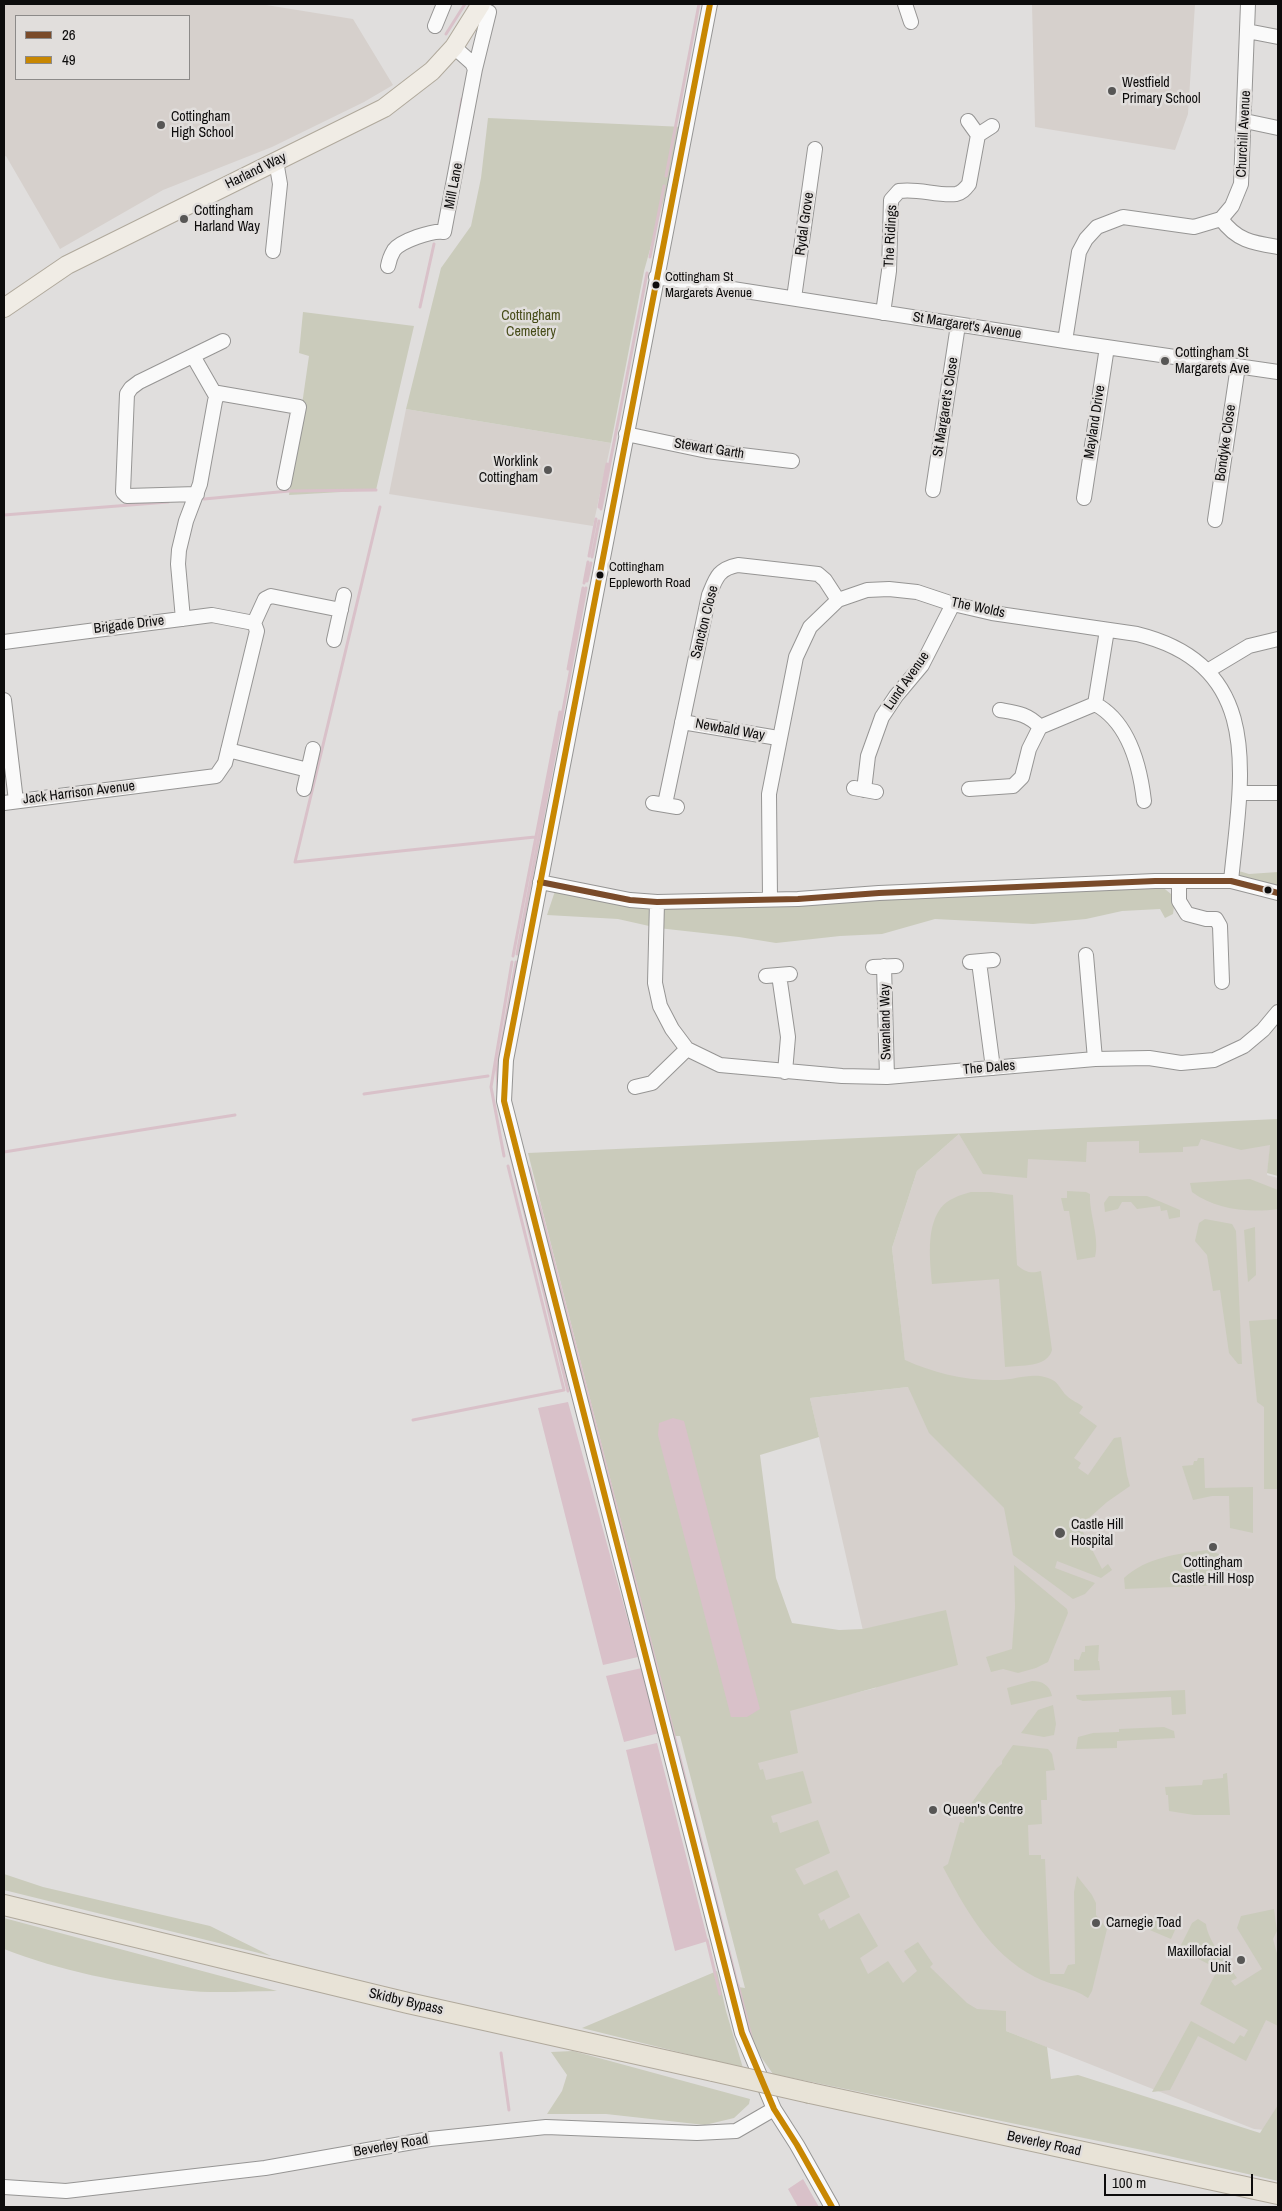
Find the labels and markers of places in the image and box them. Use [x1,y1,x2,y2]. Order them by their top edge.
place label: Westfield Primary School [1122,75,1200,108]
marker: Westfield Primary School [1106,85,1118,97]
place label: Cottingham High School [171,109,234,142]
marker: Cottingham High School [155,119,167,131]
place label: Cottingham Harland Way [194,203,260,236]
marker: Cottingham Harland Way [178,213,190,225]
place label: Cottingham St Margarets Avenue [665,270,752,301]
marker: Cottingham St Margarets Avenue [651,280,661,290]
place label: Cottingham St Margarets Ave [1175,345,1249,378]
marker: Cottingham St Margarets Ave [1159,355,1171,367]
place label: Worklink Cottingham [479,454,538,487]
marker: Worklink Cottingham [542,464,554,476]
place label: Cottingham Eppleworth Road [609,560,691,591]
marker: Cottingham Eppleworth Road [595,570,605,580]
unlabelled marker [1263,885,1273,895]
place label: Castle Hill Hospital [1071,1517,1123,1550]
marker: Castle Hill Hospital [1053,1526,1067,1540]
marker: Cottingham Castle Hill Hosp [1207,1541,1219,1553]
place label: Cottingham Castle Hill Hosp [1172,1555,1254,1588]
place label: Queen's Centre [943,1802,1023,1818]
marker: Queen's Centre [927,1804,939,1816]
place label: Carnegie Toad [1106,1915,1181,1931]
marker: Carnegie Toad [1090,1917,1102,1929]
place label: Maxillofacial Unit [1167,1944,1231,1976]
marker: Maxillofacial Unit [1235,1954,1247,1966]

